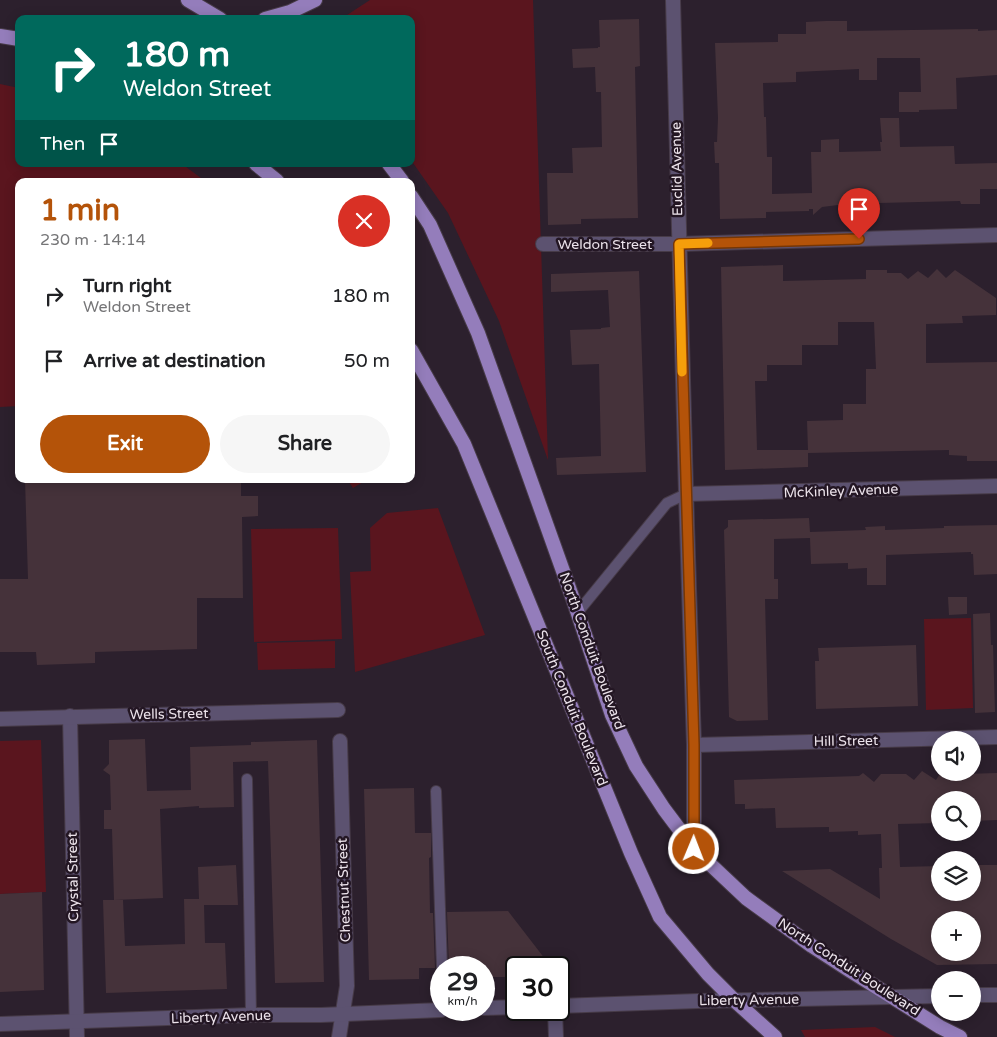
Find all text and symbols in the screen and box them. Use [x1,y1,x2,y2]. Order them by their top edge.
text: 180 m [123,34,230,76]
icon: right [40,35,105,100]
text: Weldon Street [123,76,271,102]
street label: Euclid Avenue [668,122,686,216]
icon: arrive [95,130,123,158]
text: Then [40,133,85,155]
pin [838,188,880,239]
text: 1 min [40,192,120,229]
button: close [338,195,390,247]
icon: arrive [845,195,873,223]
text: 230 m · 14:14 [40,230,146,250]
street label: Weldon Street [558,236,653,253]
text: Turn right [83,275,171,297]
icon: right [40,282,68,310]
text: 180 m [332,285,390,307]
text: Weldon Street [83,297,191,317]
icon: arrive [40,347,68,375]
text: Arrive at destination [83,350,266,372]
text: 50 m [344,350,390,372]
button: Exit [40,415,210,473]
button: Share [220,415,390,473]
street label: McKinley Avenue [783,480,899,501]
street label: North Conduit Boulevard [556,570,628,732]
street label: South Conduit Boulevard [533,628,611,788]
street label: Wells Street [129,705,209,723]
map controls [931,731,981,1021]
button: sound [931,731,981,781]
street label: Hill Street [814,732,879,750]
button: search [931,791,981,841]
position arrow [667,822,719,874]
street label: Crystal Street [64,831,82,922]
street label: Chestnut Street [334,837,354,942]
button: layers [931,851,981,901]
button: + [931,911,981,961]
street label: North Conduit Boulevard [775,915,923,1019]
speed limit sign: 30 [505,956,570,1021]
text: 29 [447,967,478,997]
button: − [931,971,981,1021]
street label: Liberty Avenue [699,991,799,1009]
text: km/h [447,994,478,1008]
street label: Liberty Avenue [171,1007,271,1027]

